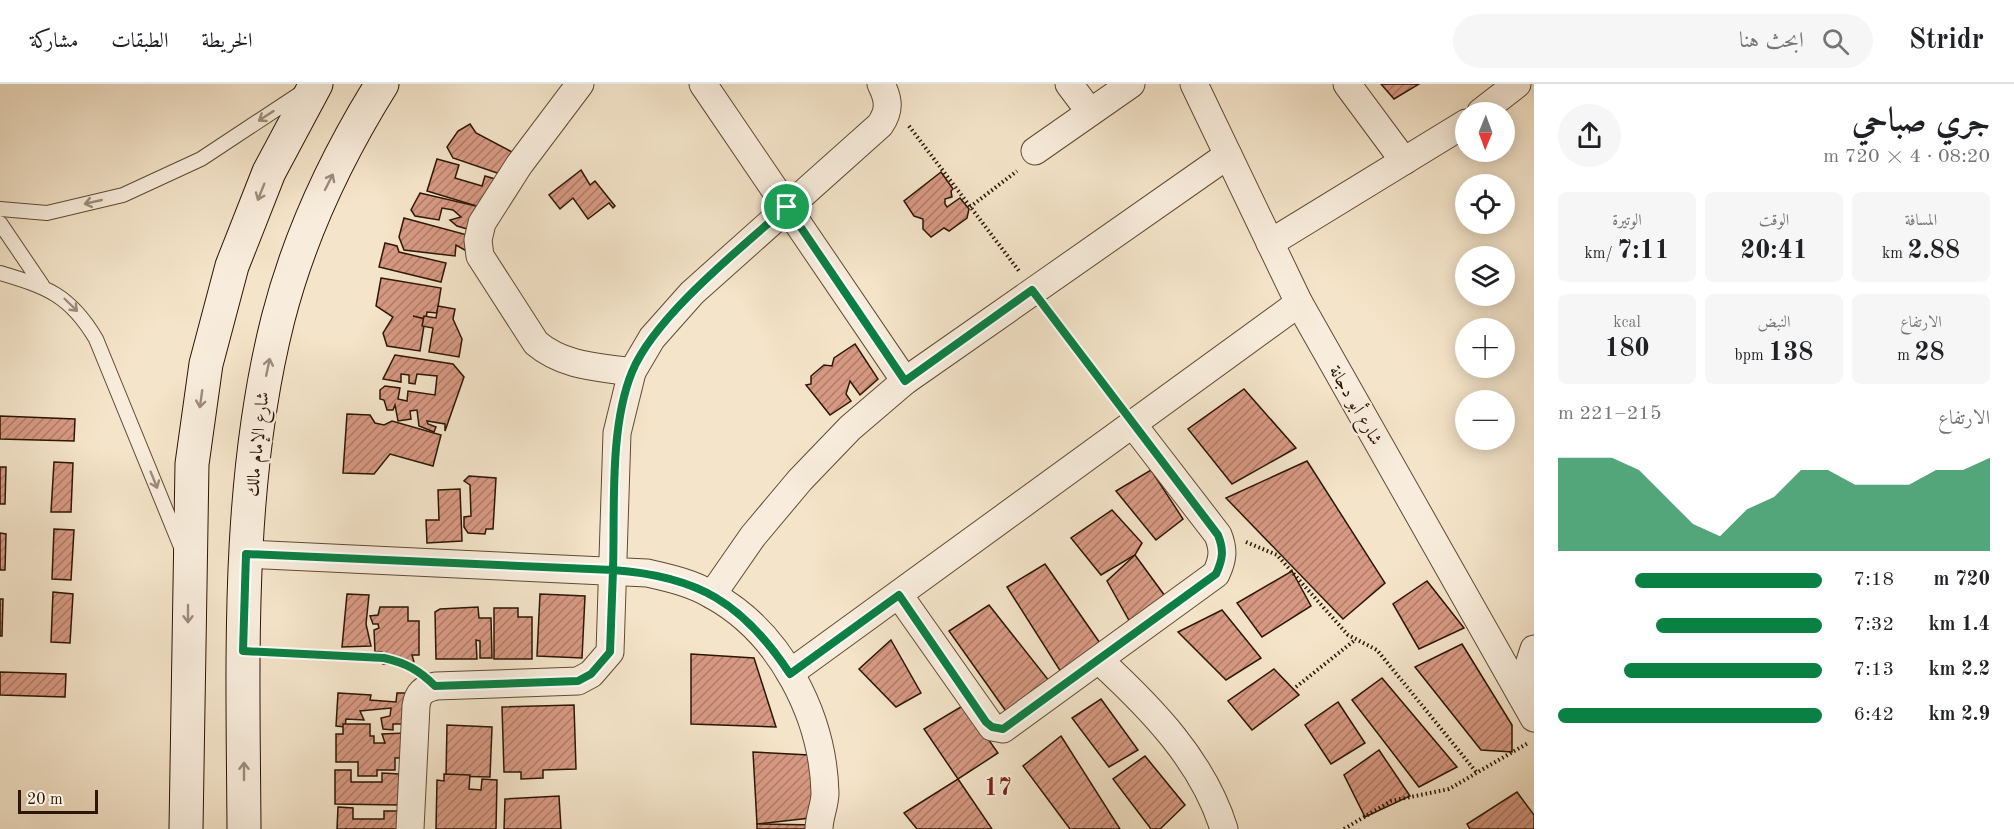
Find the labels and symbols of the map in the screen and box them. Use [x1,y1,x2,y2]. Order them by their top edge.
north arrow [1455,102,1515,162]
one-way arrow [259,110,275,122]
one-way arrow [323,174,335,192]
pin [761,181,812,232]
one-way arrow [255,182,266,201]
one-way arrow [84,197,103,209]
one-way arrow [64,298,79,313]
one-way arrow [263,358,274,377]
street label: شارع أبو دجانة [1321,360,1389,451]
one-way arrow [195,389,206,408]
street label: شارع الإمام مالك [244,391,278,498]
one-way arrow [149,471,160,489]
one-way arrow [182,604,194,624]
one-way arrow [238,761,250,781]
district label: 17 [984,777,1012,801]
scale bar [18,787,98,814]

